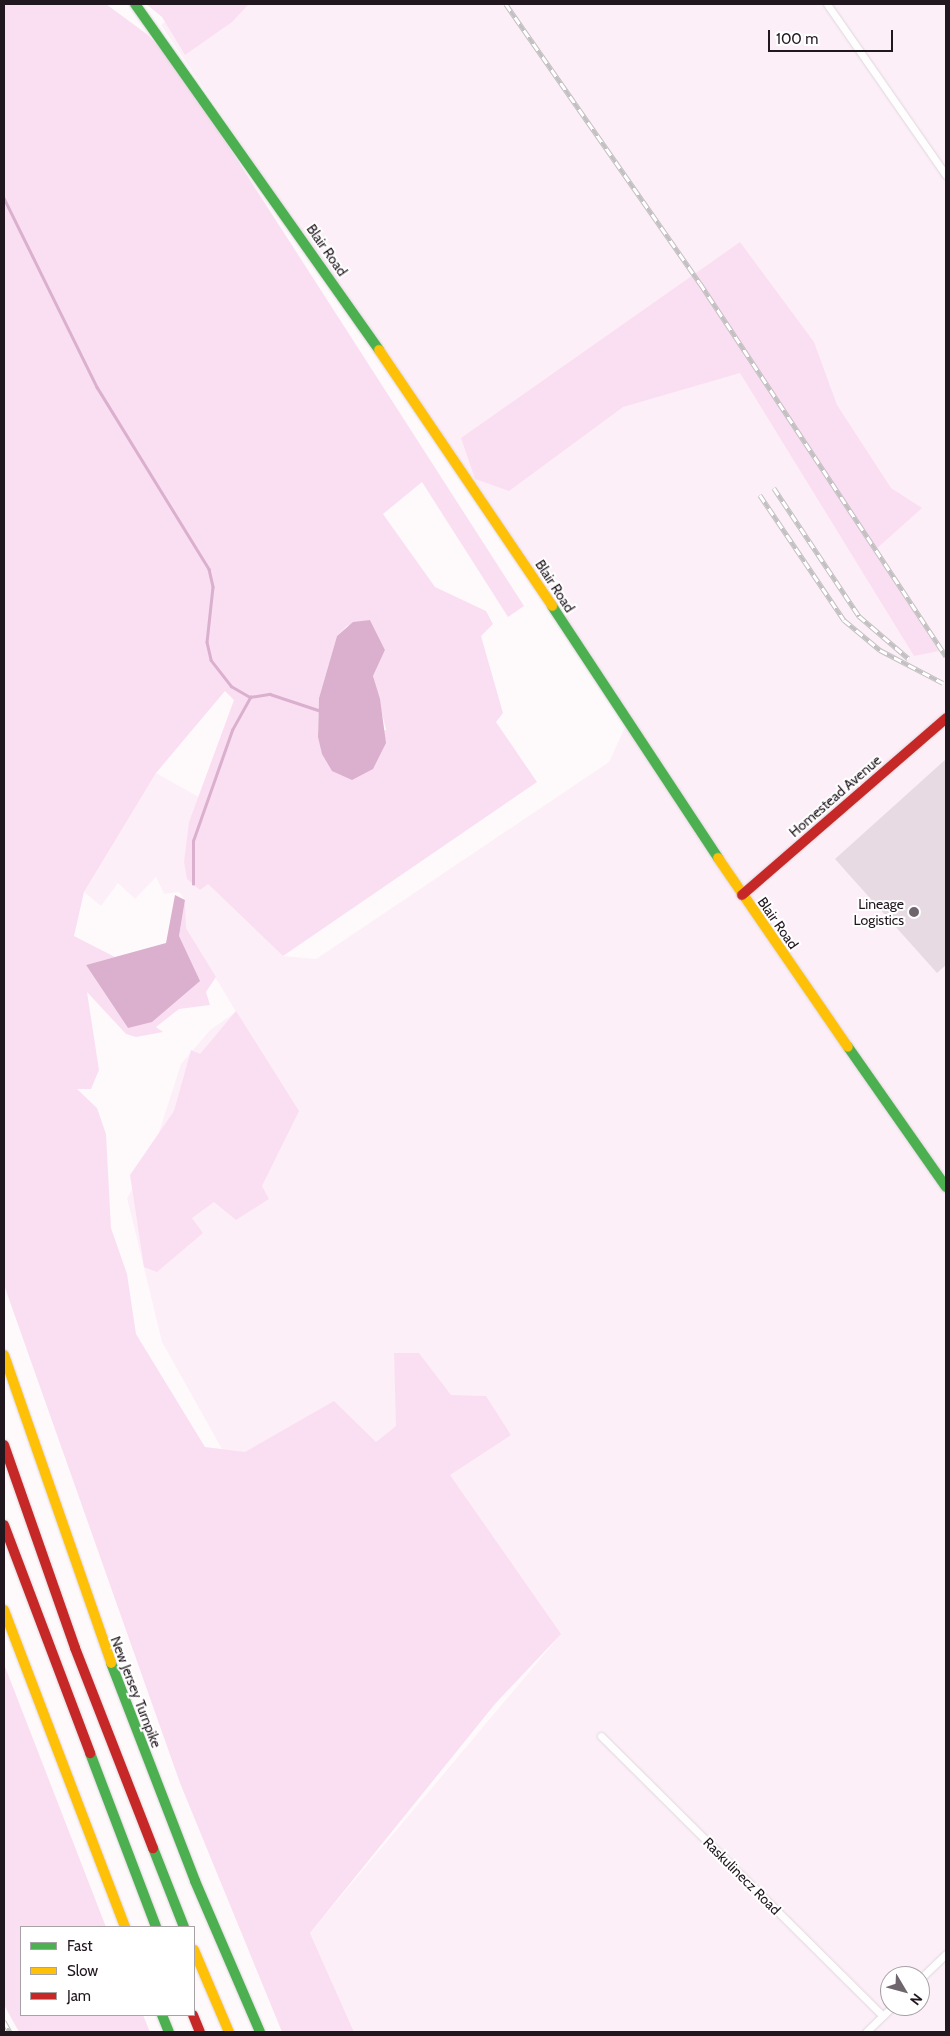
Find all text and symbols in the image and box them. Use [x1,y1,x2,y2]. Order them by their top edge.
scale bar [770,20,895,52]
text: 100 m [776,30,818,48]
street label: Blair Road [303,221,351,279]
street label: Blair Road [532,557,578,615]
street label: Homestead Avenue [786,751,884,841]
street label: Blair Road [754,894,802,952]
place label: Lineage Logistics [854,896,904,929]
marker: Lineage Logistics [908,906,920,918]
street label: New Jersey Turnpike [107,1634,165,1750]
street label: Raskulinecz Road [700,1834,784,1918]
legend [20,1926,195,2016]
text: Fast [67,1937,92,1955]
text: Slow [67,1962,98,1980]
north arrow [880,1966,930,2016]
text: Jam [67,1987,91,2005]
text: N [906,1990,926,2009]

